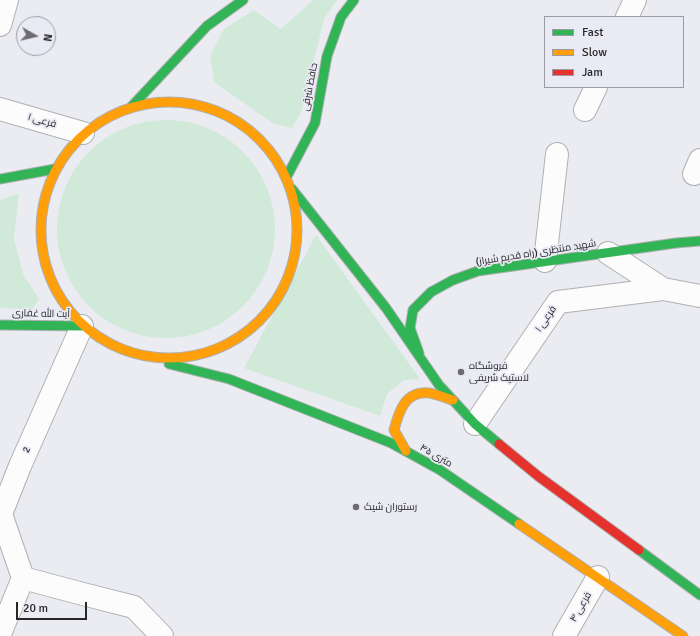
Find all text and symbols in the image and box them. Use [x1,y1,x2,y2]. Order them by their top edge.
north arrow [16,16,56,56]
legend [544,16,684,88]
text: Fast [582,25,603,40]
text: N [40,33,54,42]
text: Slow [582,45,607,60]
street label: حافظ شرقی [299,62,321,112]
text: Jam [582,65,603,80]
street label: فرعی ۱ [26,111,58,131]
street label: شهید منتظری (راه قدیم شیراز) [475,238,597,268]
street label: فرعی ۱ [533,304,559,334]
street label: آیت الله غفاری [12,307,70,321]
place label: فروشگاه لاستیک شریفی [469,360,529,384]
marker: فروشگاه لاستیک شریفی [456,367,466,377]
street label: ۴۵ متری [418,442,454,470]
street label: 2 [20,445,34,455]
place label: رستوران شیک [364,501,417,513]
marker: رستوران شیک [351,502,361,512]
street label: فرعی ۴ [568,590,594,624]
scale bar [18,594,89,620]
text: 20 m [23,601,48,616]

